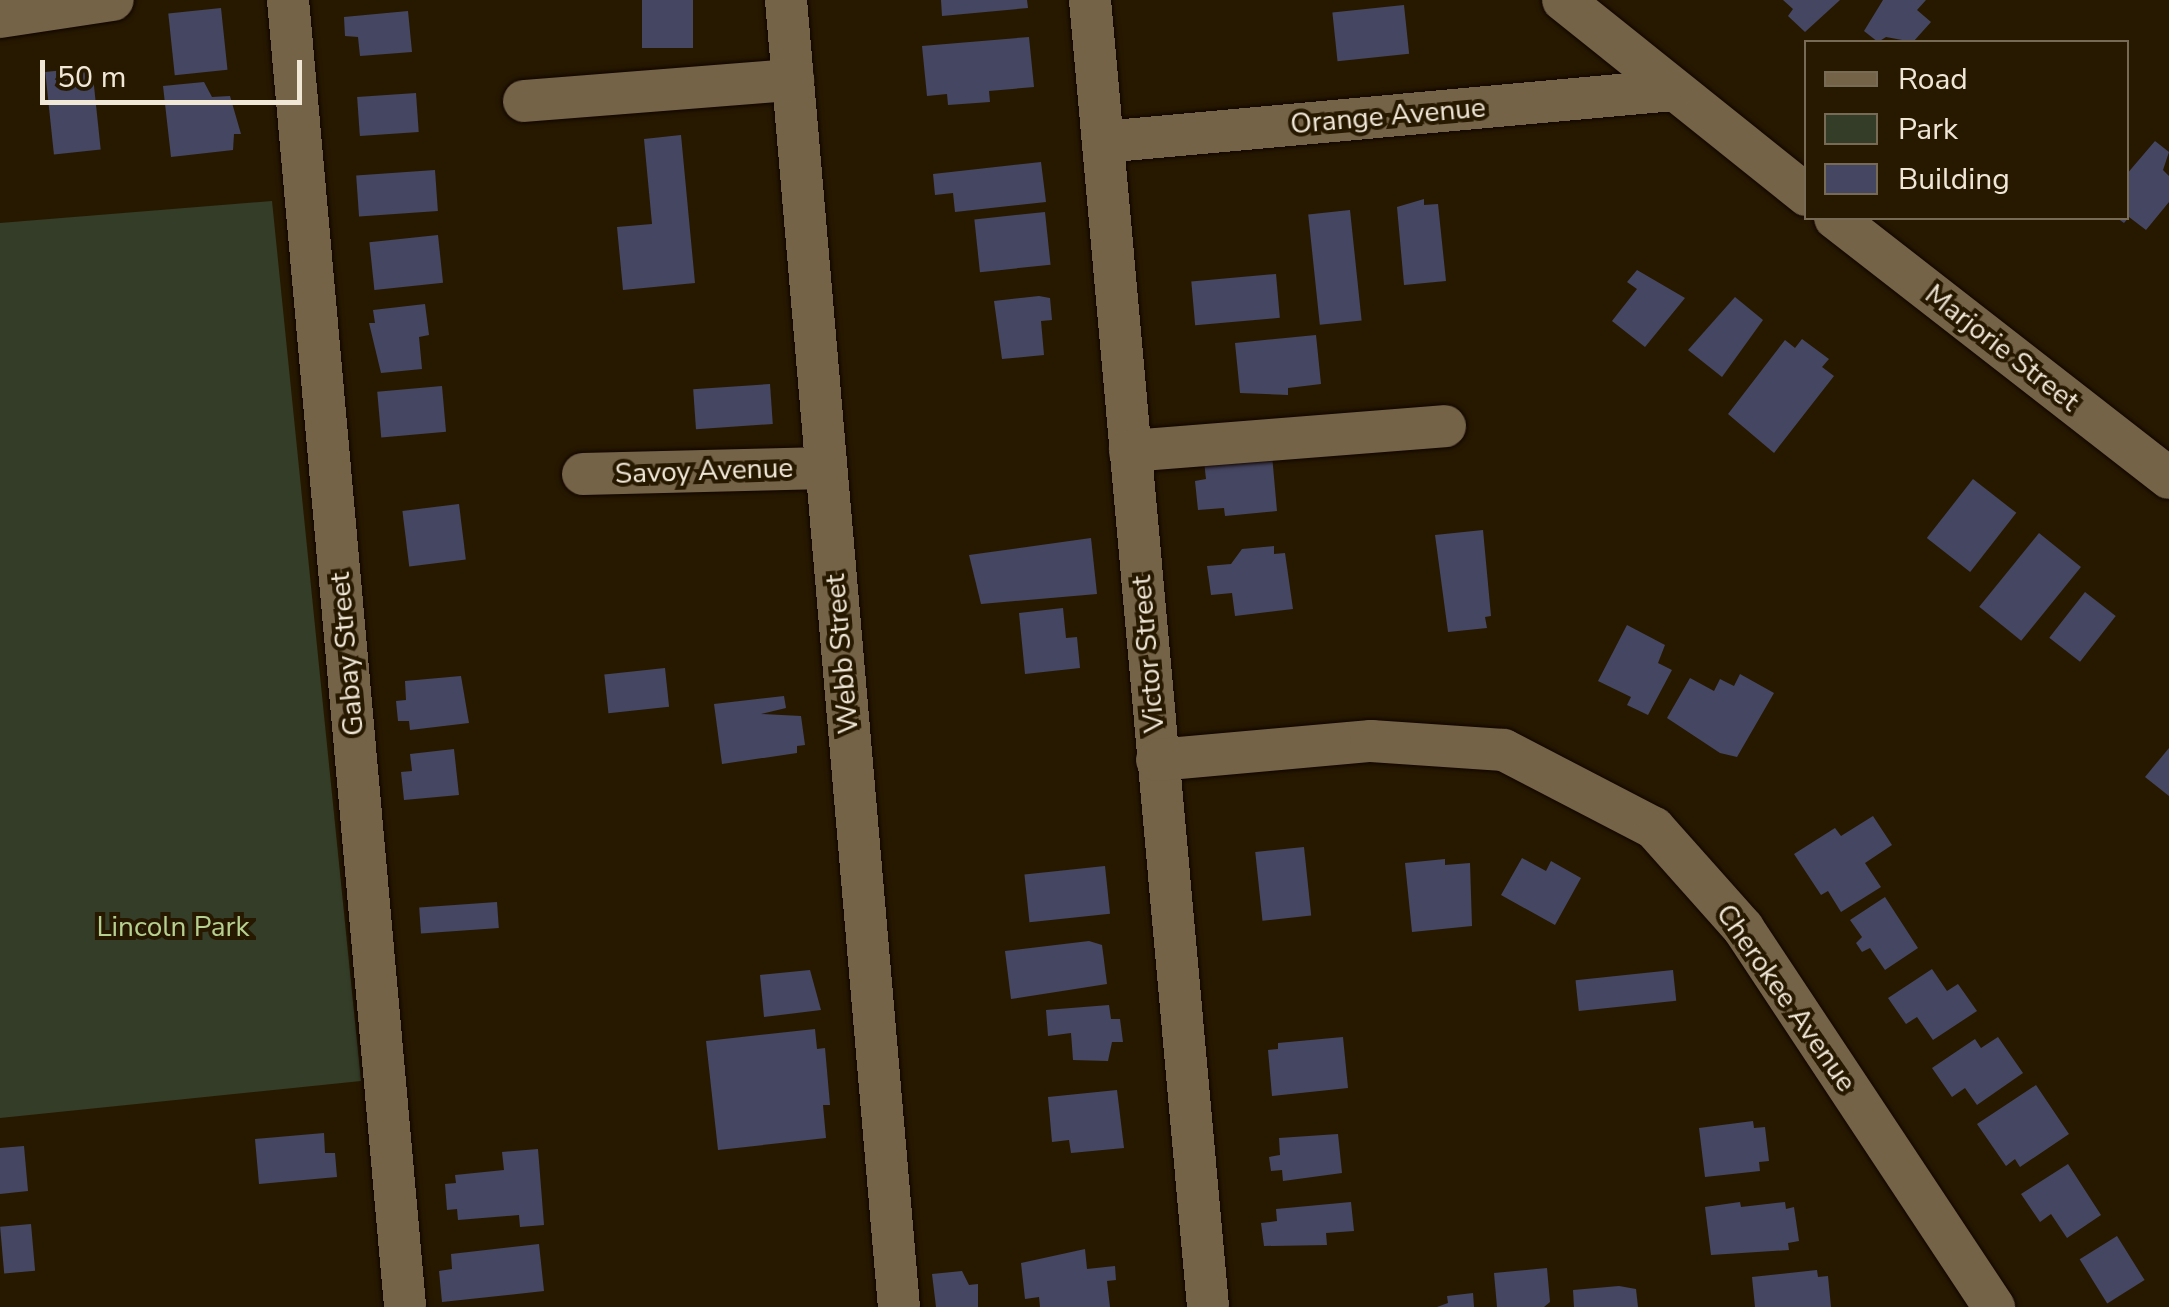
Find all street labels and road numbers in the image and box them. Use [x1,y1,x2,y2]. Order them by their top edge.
street label: Orange Avenue [1289,91,1487,141]
street label: Marjorie Street [1918,278,2086,418]
street label: Savoy Avenue [614,451,794,491]
street label: Gabay Street [323,571,371,737]
street label: Webb Street [818,573,866,735]
street label: Victor Street [1124,574,1172,734]
street label: Cherokee Avenue [1709,898,1863,1098]

